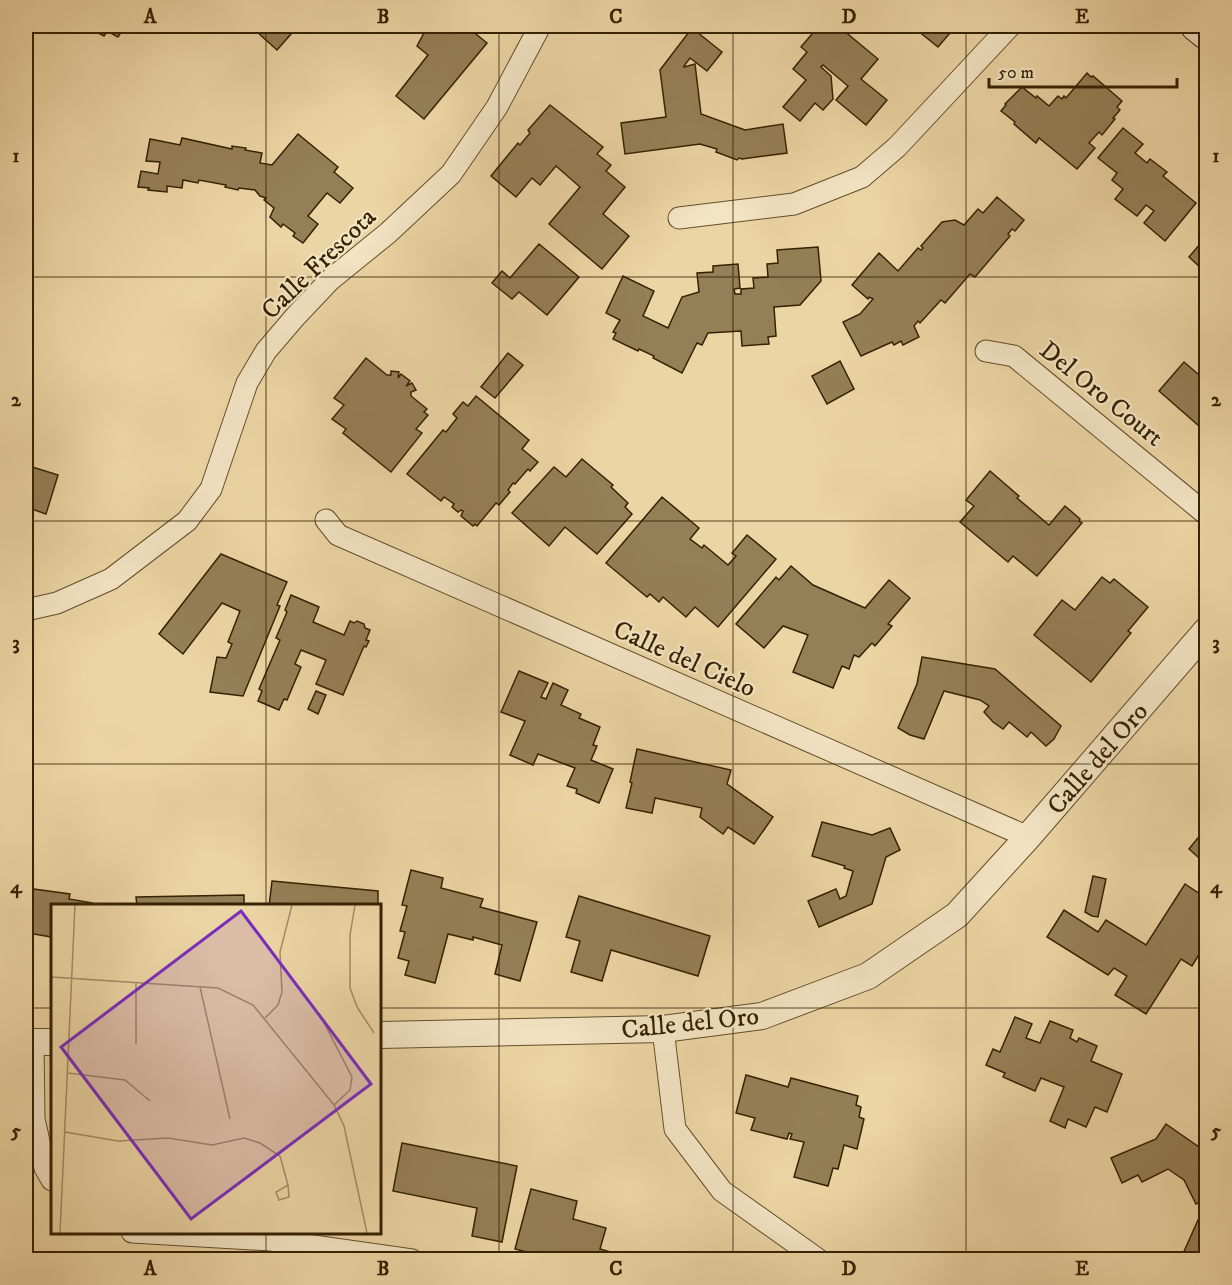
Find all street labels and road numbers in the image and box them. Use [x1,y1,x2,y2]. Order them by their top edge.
street label: Calle Frescota [255,201,383,327]
street label: Del Oro Court [1032,334,1170,454]
street label: Calle del Cielo [608,613,761,705]
street label: Calle del Oro [1040,696,1156,822]
street label: Calle del Oro [620,1000,761,1047]

